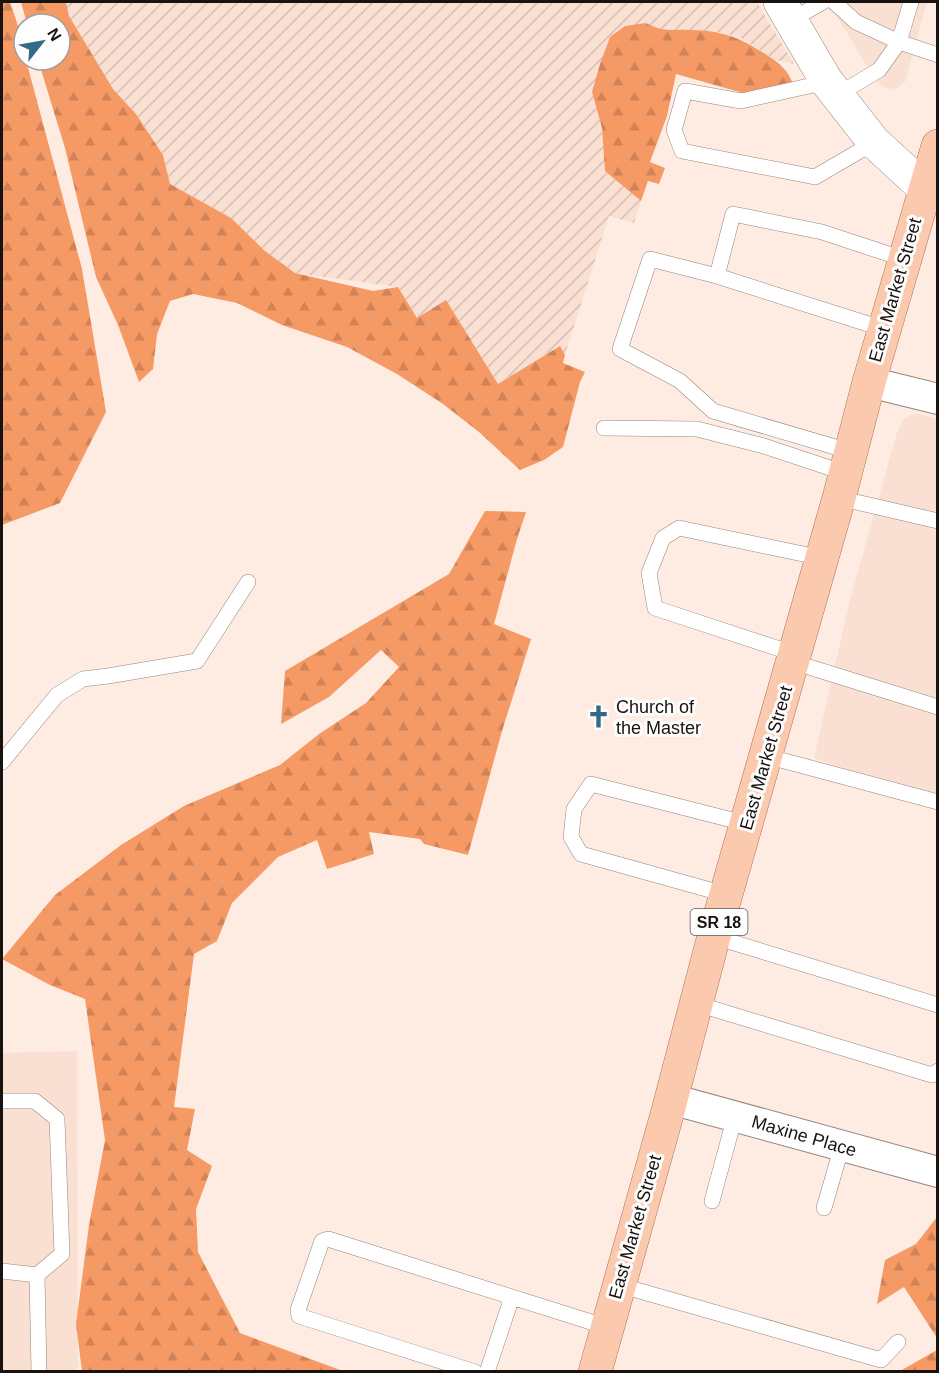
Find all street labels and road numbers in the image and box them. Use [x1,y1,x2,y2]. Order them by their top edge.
street label: East Market Street [865,216,925,364]
street label: East Market Street [736,684,796,832]
road number: SR 18 [690,909,748,935]
street label: Maxine Place [749,1111,859,1161]
street label: East Market Street [605,1153,665,1301]

